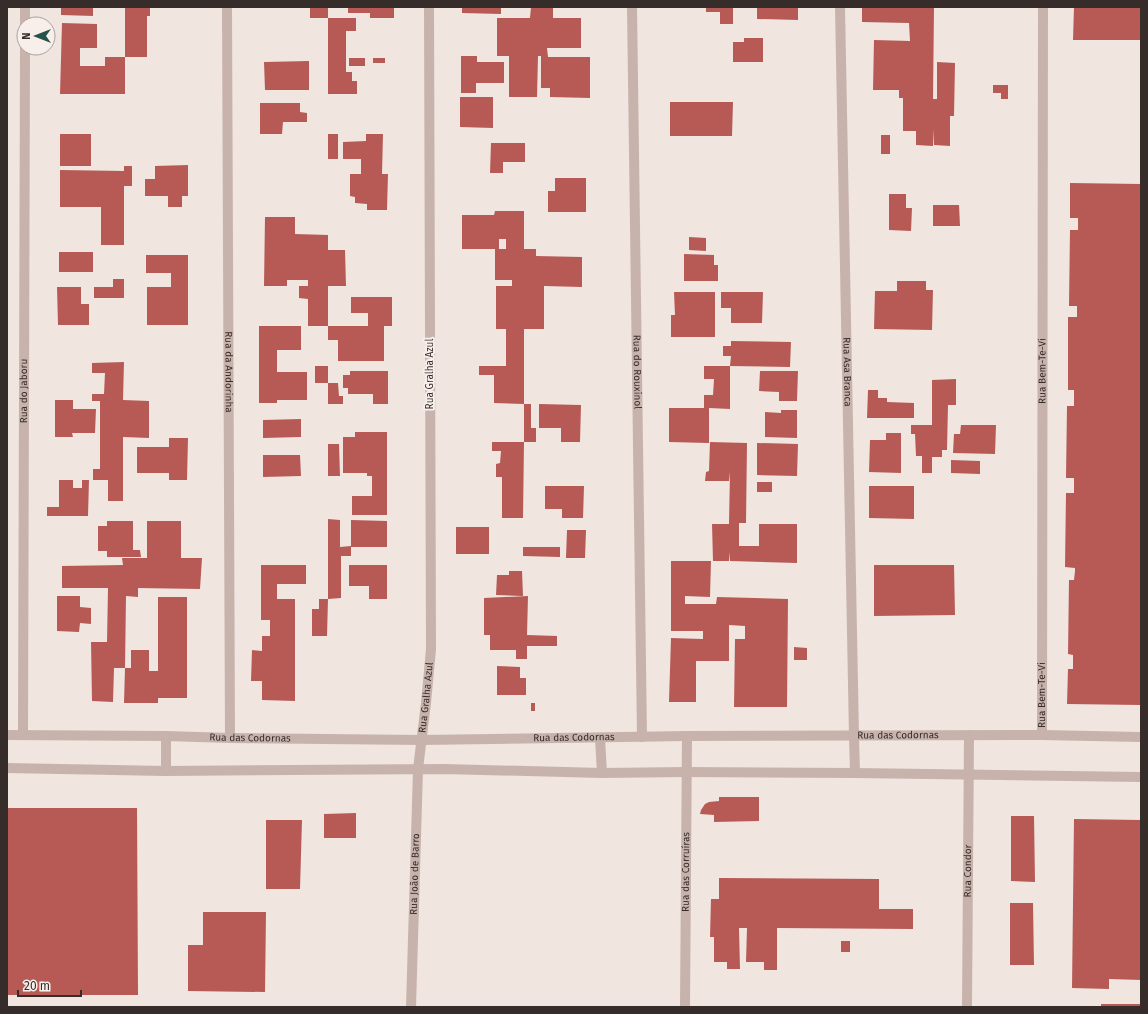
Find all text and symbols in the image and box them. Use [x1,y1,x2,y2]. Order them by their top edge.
north arrow [16,16,56,56]
text: N [20,32,33,40]
street label: Rua da Andorinha [222,331,235,413]
street label: Rua do Rouxinol [630,335,644,409]
street label: Rua Asa Branca [840,337,854,407]
street label: Rua Bem-Te-Vi [1036,338,1049,404]
street label: Rua Gralha Azul [424,339,436,409]
street label: Rua do Jaboru [18,359,30,423]
street label: Rua Gralha Azul [416,662,436,734]
street label: Rua Bem-Te-Vi [1036,662,1048,728]
street label: Rua das Codornas [857,729,939,742]
street label: Rua das Codornas [209,731,291,745]
street label: Rua das Codornas [533,731,615,744]
street label: Rua das Corruíras [679,832,692,912]
street label: Rua João de Barro [408,833,422,915]
street label: Rua Condor [962,844,974,897]
scale bar [18,972,81,998]
text: 20 m [24,979,50,993]

